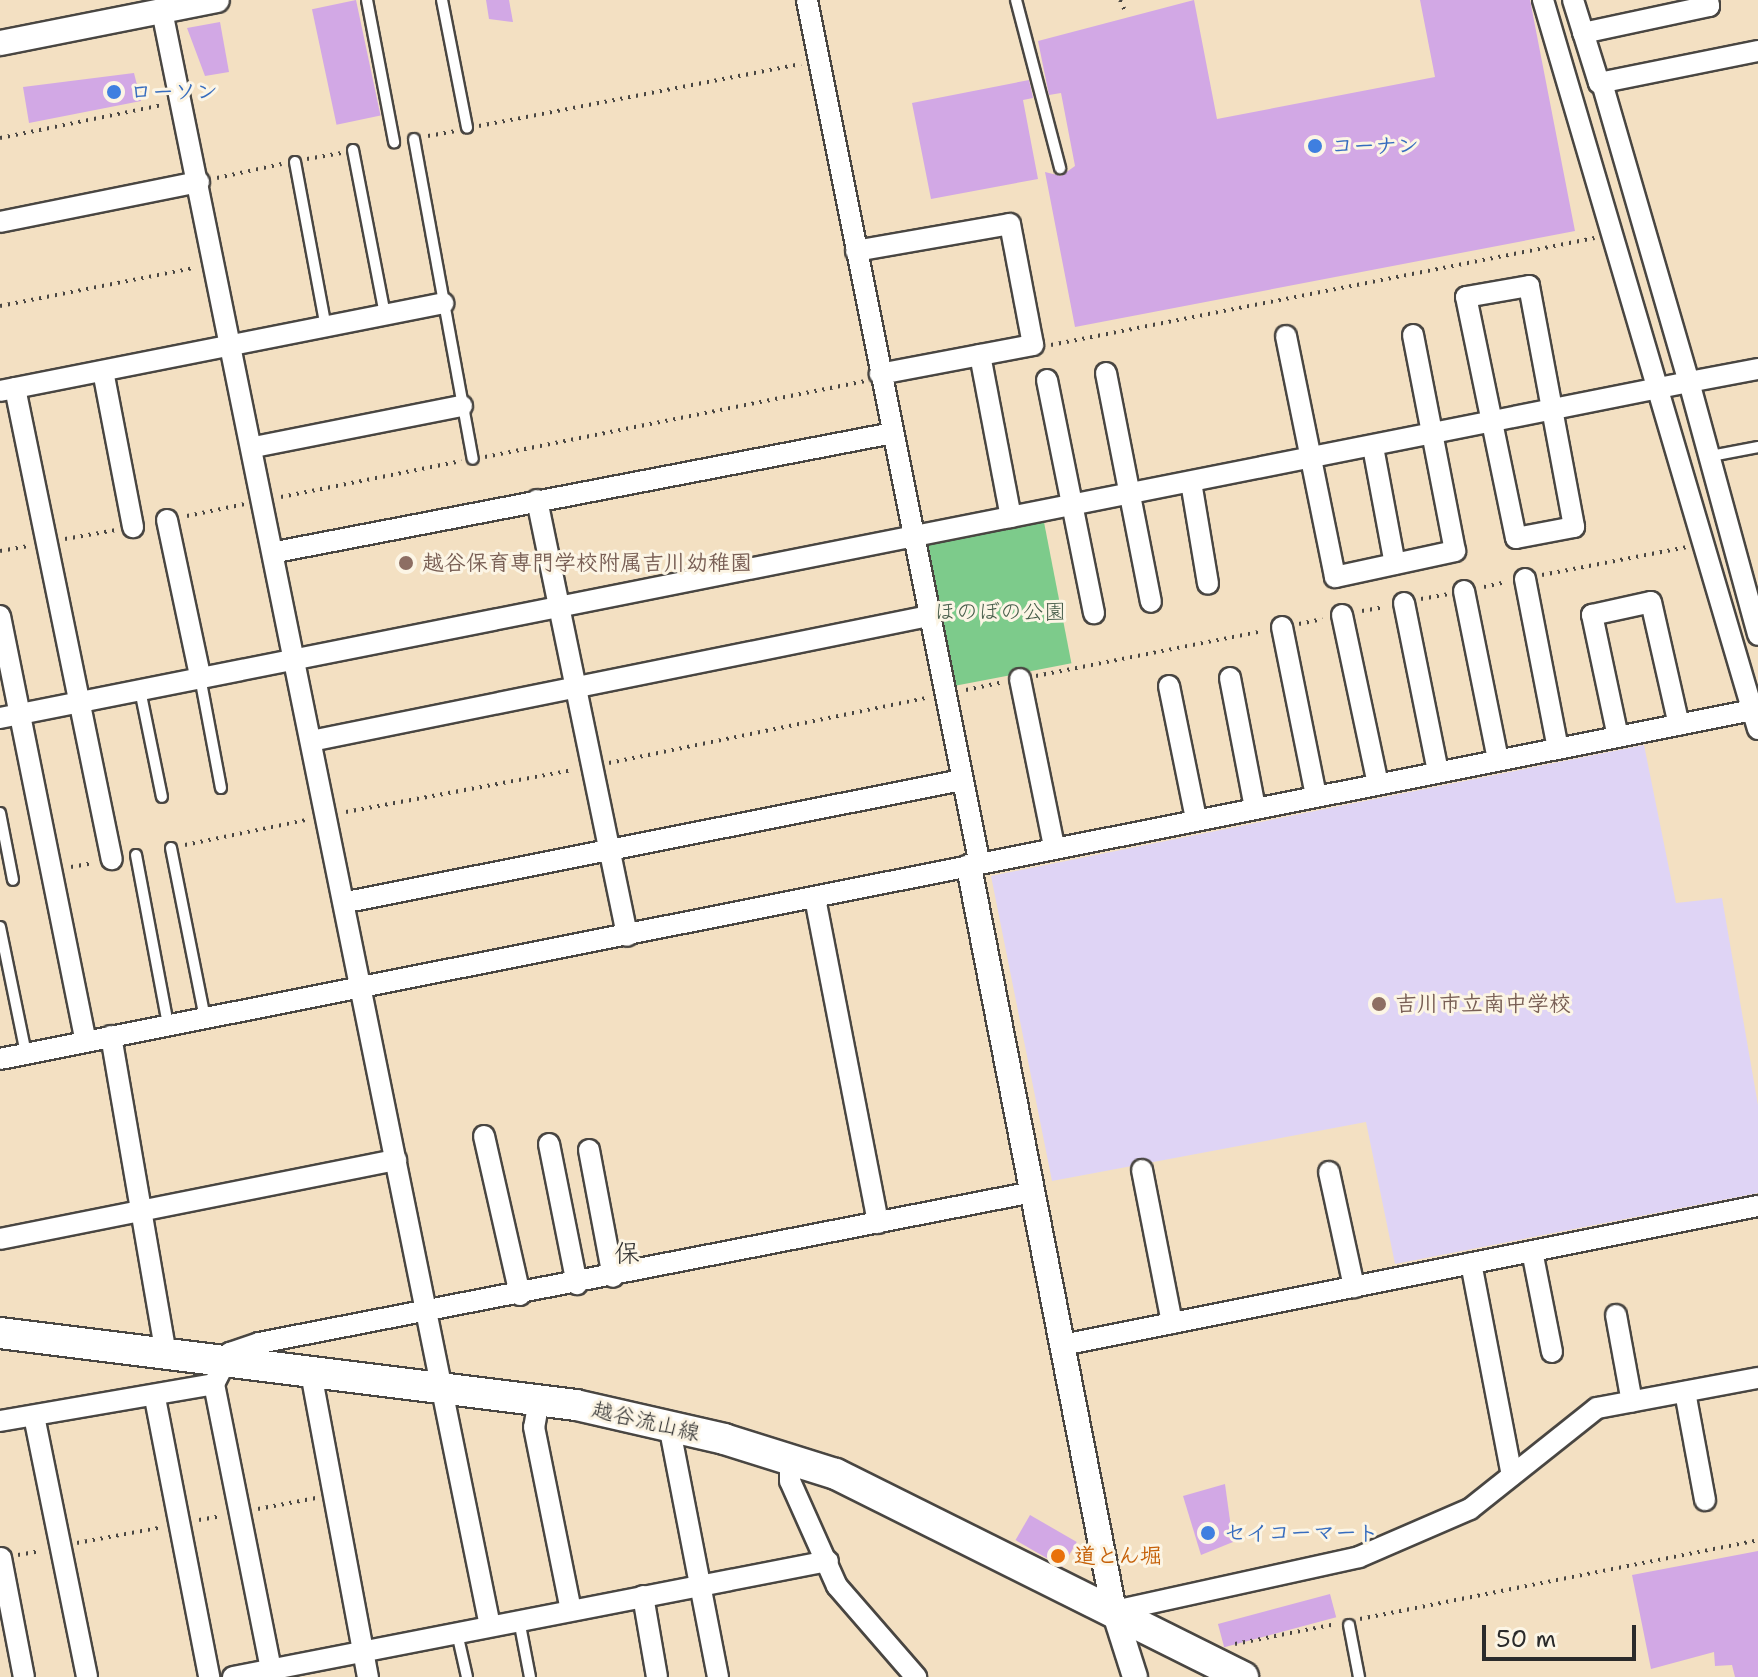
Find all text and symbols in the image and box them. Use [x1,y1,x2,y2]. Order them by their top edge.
place label: ローソン [130,79,218,105]
marker: ローソン [105,83,123,101]
place label: コーナン [1331,133,1419,159]
marker: コーナン [1306,137,1324,155]
place label: 越谷保育専門学校附属吉川幼稚園 [422,550,752,576]
marker: 越谷保育専門学校附属吉川幼稚園 [397,554,415,572]
park label: ほのぼの公園 [934,599,1066,625]
place label: 吉川市立南中学校 [1395,991,1571,1017]
marker: 吉川市立南中学校 [1370,995,1388,1013]
district label: 保 [614,1237,640,1269]
street label: 越谷流山線 [589,1396,703,1446]
place label: セイコーマート [1224,1520,1378,1546]
marker: セイコーマート [1199,1524,1217,1542]
place label: 道とん堀 [1074,1543,1162,1569]
marker: 道とん堀 [1049,1547,1067,1565]
scale bar [1486,1609,1640,1659]
text: 50 m [1496,1623,1556,1655]

